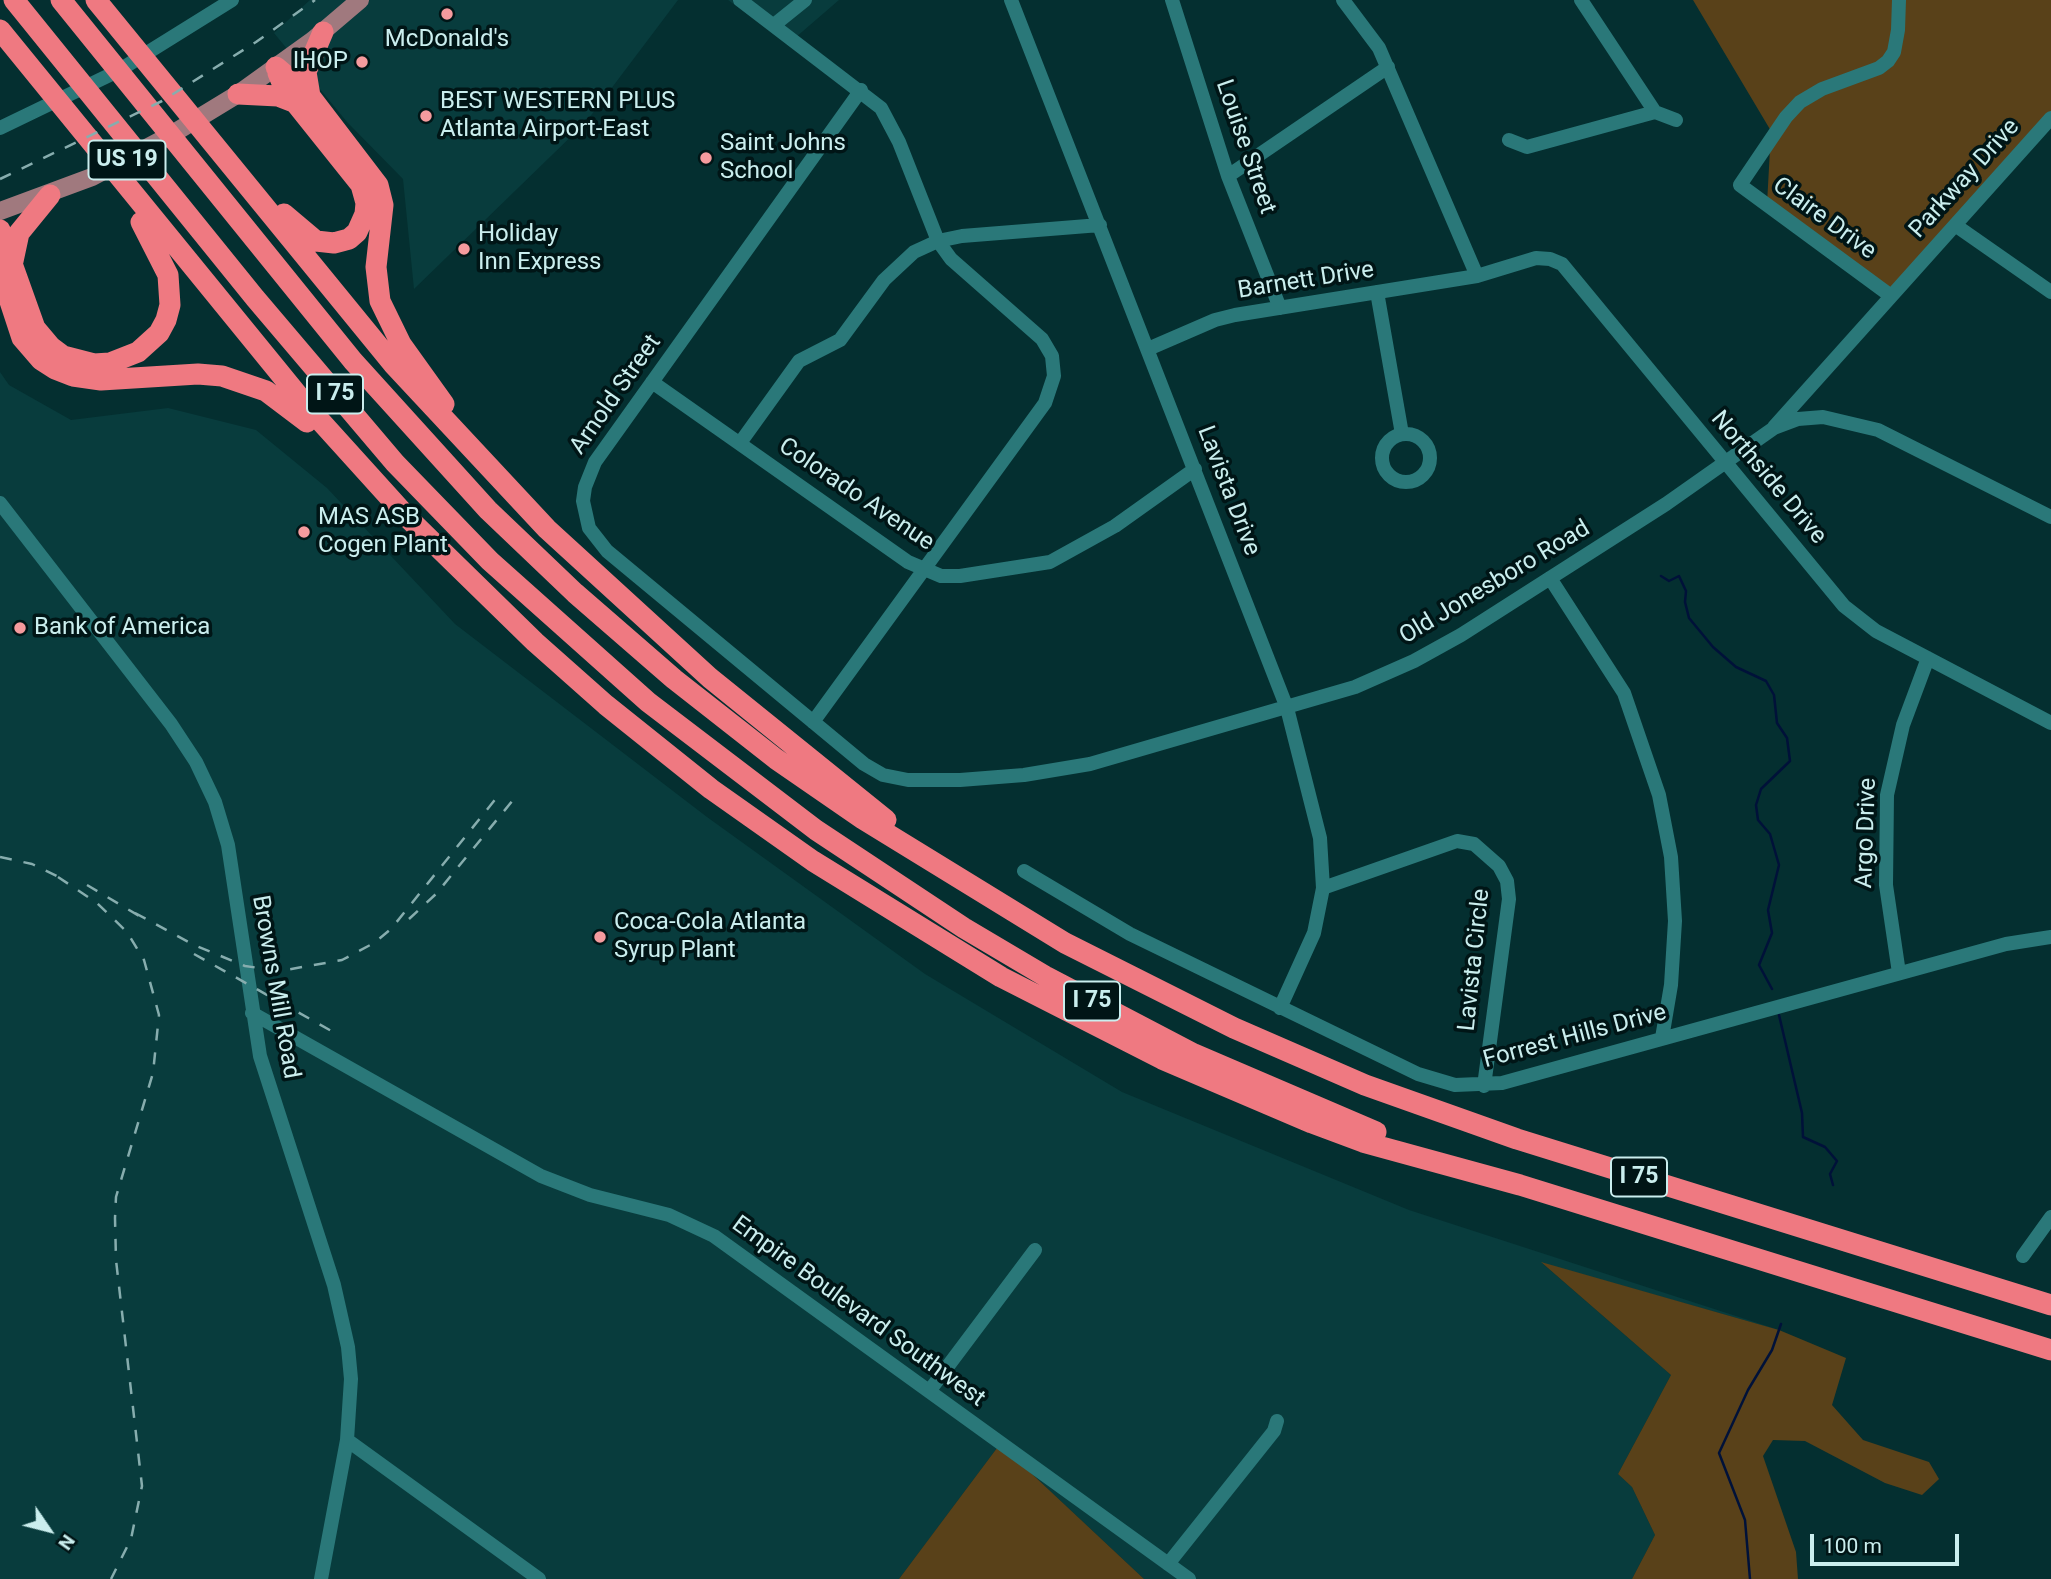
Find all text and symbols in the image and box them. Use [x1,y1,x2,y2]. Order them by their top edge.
marker: McDonald's [439,6,455,22]
place label: McDonald's [385,26,509,54]
place label: IHOP [293,48,348,76]
marker: IHOP [354,54,370,70]
street label: Louise Street [1209,76,1281,218]
place label: BEST WESTERN PLUS Atlanta Airport-East [440,88,675,144]
marker: BEST WESTERN PLUS Atlanta Airport-East [418,108,434,124]
street label: Parkway Drive [1904,113,2026,245]
place label: Saint Johns School [720,130,846,186]
road number: US 19 [88,140,166,180]
marker: Saint Johns School [698,150,714,166]
street label: Claire Drive [1767,172,1881,266]
place label: Holiday Inn Express [478,221,601,277]
marker: Holiday Inn Express [456,241,472,257]
street label: Barnett Drive [1236,256,1376,306]
street label: Arnold Street [564,330,668,460]
road number: I 75 [307,374,363,414]
street label: Northside Drive [1704,406,1832,550]
street label: Lavista Drive [1190,422,1266,560]
street label: Colorado Avenue [773,432,939,558]
place label: MAS ASB Cogen Plant [318,504,448,560]
street label: Old Jonesboro Road [1395,515,1595,651]
marker: MAS ASB Cogen Plant [296,524,312,540]
place label: Bank of America [34,614,210,642]
marker: Bank of America [12,620,28,636]
street label: Argo Drive [1851,777,1883,889]
street label: Lavista Circle [1453,887,1497,1033]
street label: Browns Mill Road [245,893,305,1081]
place label: Coca-Cola Atlanta Syrup Plant [614,909,806,965]
marker: Coca-Cola Atlanta Syrup Plant [592,929,608,945]
road number: I 75 [1064,982,1120,1020]
street label: Forrest Hills Drive [1480,999,1670,1075]
road number: I 75 [1611,1158,1667,1196]
street label: Empire Boulevard Southwest [726,1210,990,1414]
north arrow [14,1495,84,1565]
scale bar [1813,1520,1962,1564]
text: N [53,1530,80,1554]
text: 100 m [1823,1534,1882,1558]

